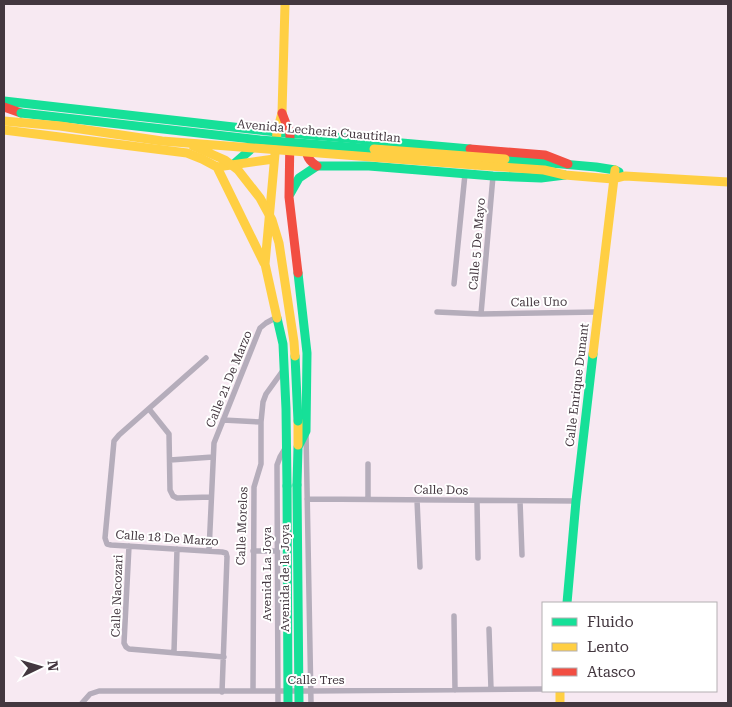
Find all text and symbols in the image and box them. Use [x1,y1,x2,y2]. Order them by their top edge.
street label: Avenida Lecheria Cuautitlan [236,117,402,145]
street label: Calle 5 De Mayo [466,197,488,291]
street label: Calle Uno [511,295,567,309]
street label: Calle Enrique Dunant [562,322,592,448]
street label: Calle 21 De Marzo [203,328,255,430]
street label: Calle Dos [414,483,469,497]
street label: Calle Morelos [234,486,250,566]
street label: Avenida de la Joya [278,524,292,632]
street label: Avenida La Joya [260,526,274,621]
street label: Calle 18 De Marzo [115,527,219,549]
street label: Calle Nacozari [109,554,125,638]
legend [542,602,717,692]
text: Fluido [587,613,634,631]
text: Lento [587,638,629,656]
north arrow [15,642,65,692]
text: N [45,660,61,672]
text: Atasco [587,663,636,681]
street label: Calle Tres [287,673,345,687]

